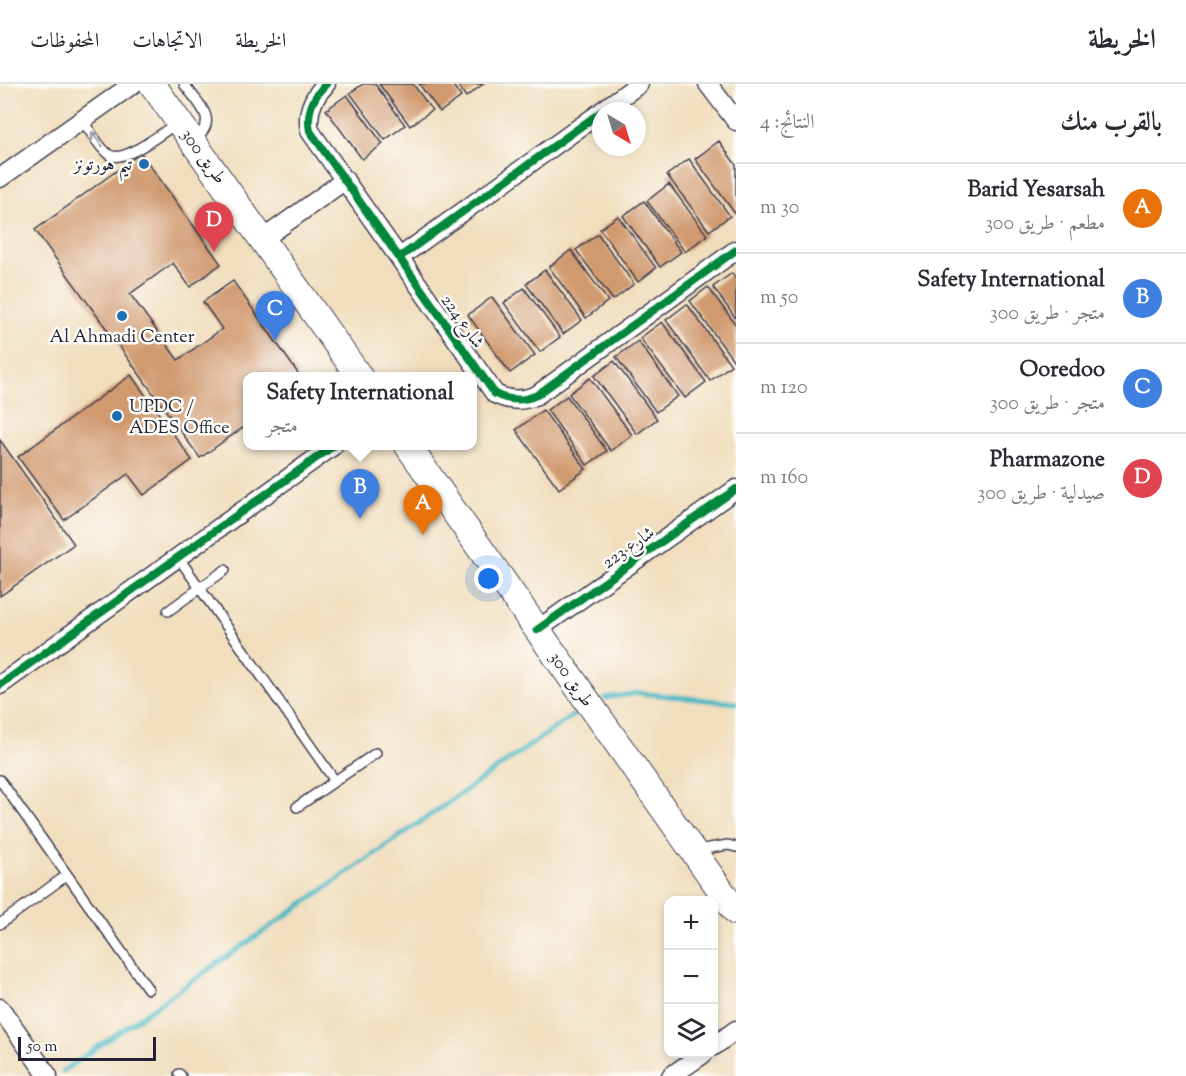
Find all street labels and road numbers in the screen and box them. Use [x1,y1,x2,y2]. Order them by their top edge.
street label: طريق 300 [173,124,231,190]
street label: شارع 224 [433,290,490,355]
street label: شارع 223 [597,521,661,576]
street label: طريق 300 [542,647,599,713]

